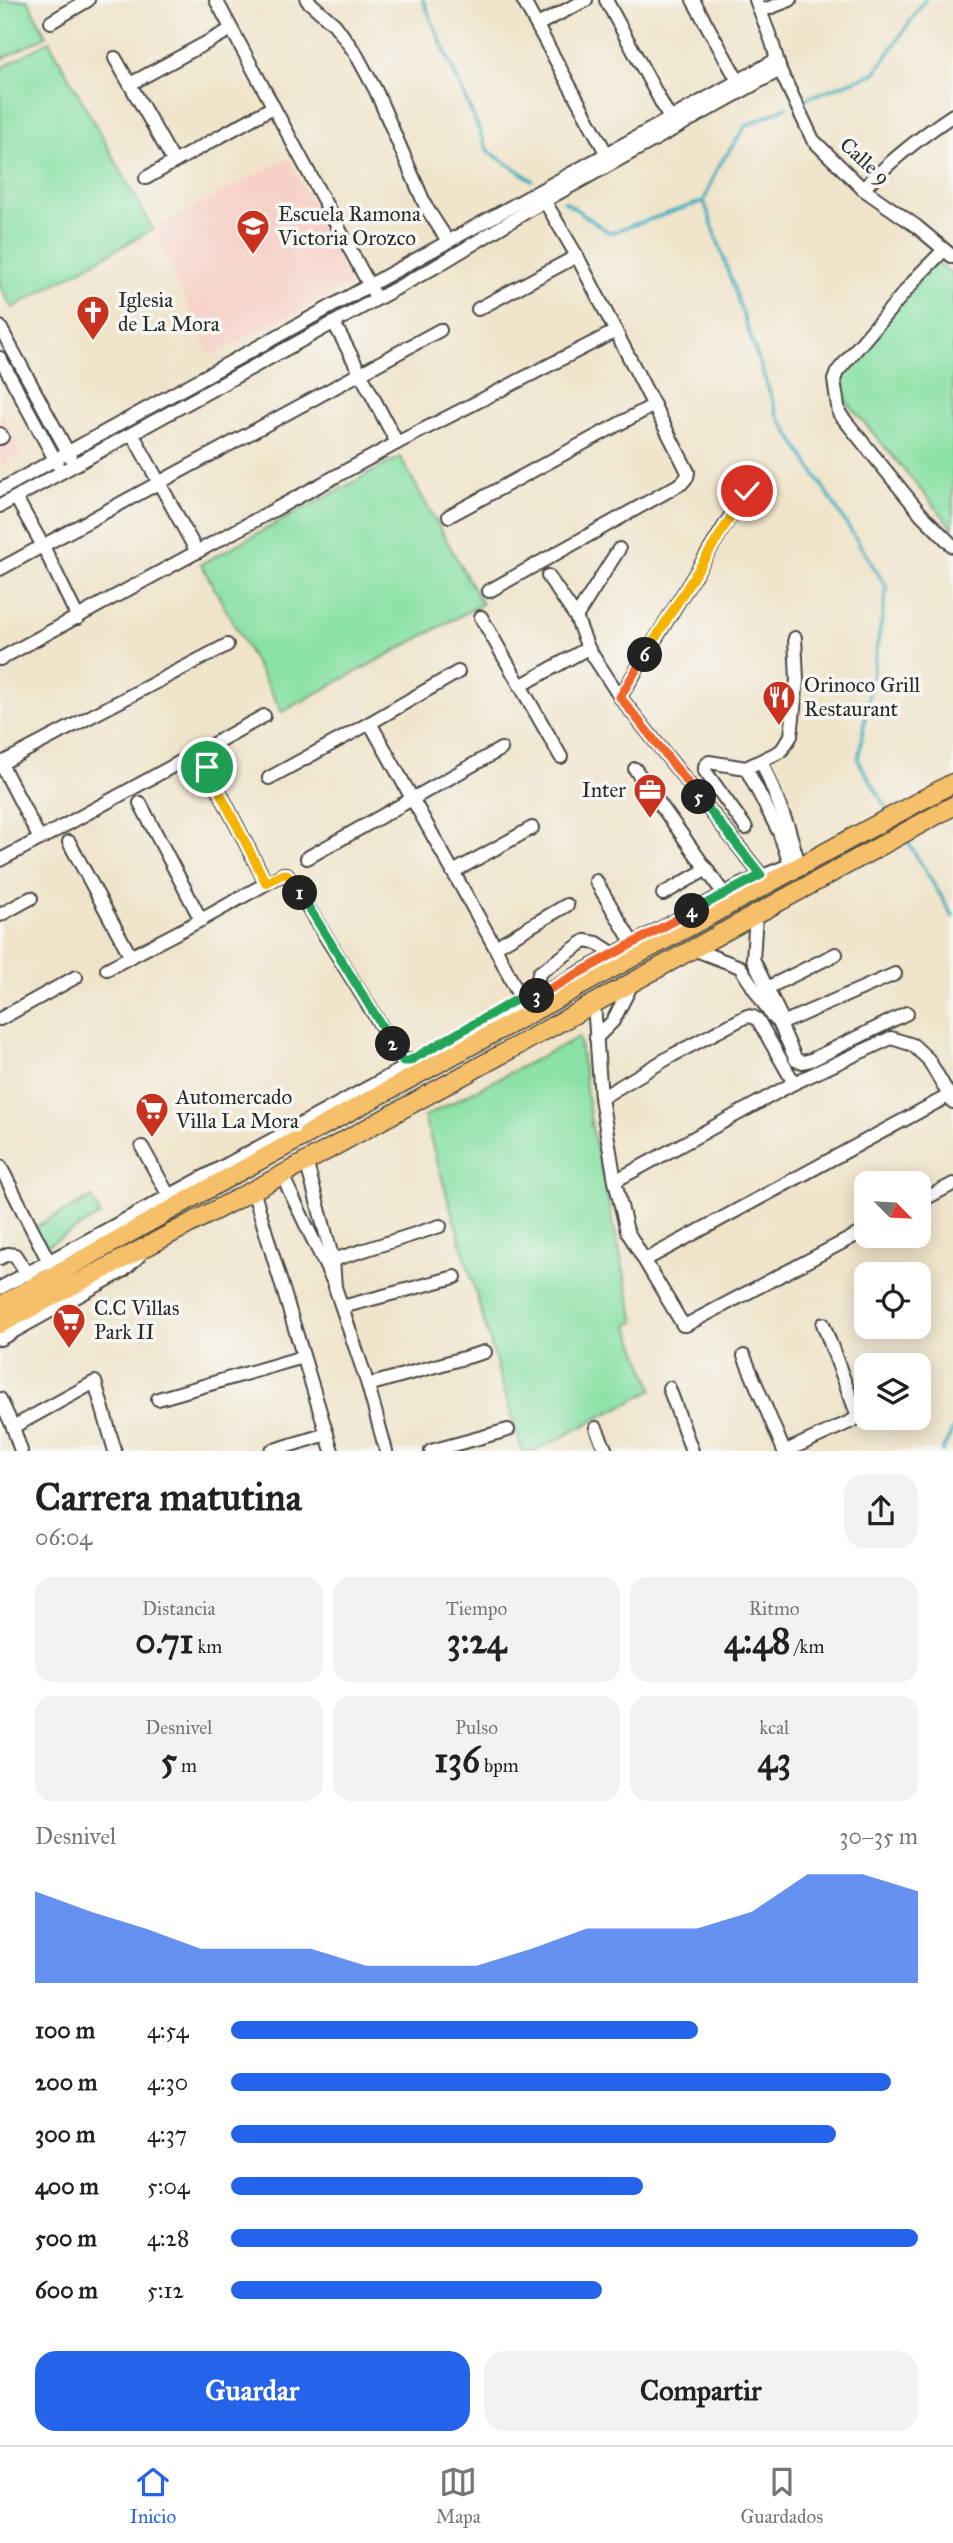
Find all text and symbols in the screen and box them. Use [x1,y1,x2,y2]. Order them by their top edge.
street label: Calle 9 [834,132,896,190]
place label: Escuela Ramona Victoria Orozco [277,201,421,251]
school or university icon: Escuela Ramona Victoria Orozco [234,207,272,256]
place label: Iglesia de La Mora [118,287,220,337]
church icon: Iglesia de La Mora [74,293,112,342]
pin [717,461,777,521]
icon: check [728,472,766,510]
pin: 6 [628,638,662,672]
text: 6 [640,643,649,666]
place label: Orinoco Grill Restaurant [804,672,921,722]
restaurant icon: Orinoco Grill Restaurant [760,678,798,727]
pin [177,737,237,797]
icon: arrive [188,748,226,786]
office icon: Inter [631,771,669,820]
place label: Inter [582,777,626,803]
pin: 5 [682,780,716,814]
text: 5 [694,785,703,808]
pin: 1 [282,876,318,910]
text: 1 [296,881,303,904]
pin: 4 [674,894,710,928]
text: 4 [686,899,697,922]
pin: 3 [520,978,554,1014]
text: 3 [533,984,540,1007]
pin: 2 [376,1026,410,1062]
text: 2 [388,1032,397,1055]
place label: Automercado Villa La Mora [175,1084,299,1134]
supermarket icon: Automercado Villa La Mora [133,1090,171,1139]
north arrow [854,1171,931,1248]
map controls [854,1171,931,1430]
button: locate [854,1262,931,1339]
place label: C.C Villas Park II [94,1295,179,1345]
supermarket icon: C.C Villas Park II [50,1301,88,1350]
button: layers [854,1353,931,1430]
text: Carrera matutina [35,1474,302,1520]
button: share [844,1474,918,1548]
text: 06:04 [35,1523,92,1551]
text: Distancia [142,1597,216,1620]
text: Tiempo [446,1597,507,1620]
text: Ritmo [749,1597,800,1620]
text: 0.71 [135,1620,193,1663]
text: 3:24 [447,1620,506,1663]
text: 4:48 [724,1620,790,1663]
text: km [193,1635,222,1658]
text: /km [790,1635,824,1658]
text: Desnivel [145,1716,212,1739]
text: Pulso [455,1716,498,1739]
text: kcal [759,1716,789,1739]
text: 5 [161,1739,177,1782]
text: 136 [434,1739,480,1782]
text: 43 [757,1739,791,1782]
text: m [177,1754,197,1777]
text: bpm [480,1754,519,1777]
text: Desnivel [35,1822,116,1850]
text: 30–35 m [839,1822,918,1850]
text: 100 m [35,2016,95,2044]
text: 4:54 [147,2016,189,2044]
text: 200 m [35,2068,97,2096]
text: 4:30 [147,2068,188,2096]
text: 300 m [35,2120,95,2148]
text: 4:37 [147,2120,187,2148]
text: 400 m [35,2172,99,2200]
text: 5:04 [147,2172,190,2200]
text: 500 m [35,2224,97,2252]
text: 4:28 [147,2224,189,2252]
text: 600 m [35,2276,98,2304]
text: 5:12 [147,2276,184,2304]
button: Guardar [35,2351,470,2431]
button: Compartir [484,2351,918,2431]
tab: Inicio [130,2463,176,2528]
tab: Mapa [436,2463,481,2528]
tab: Guardados [740,2463,823,2528]

